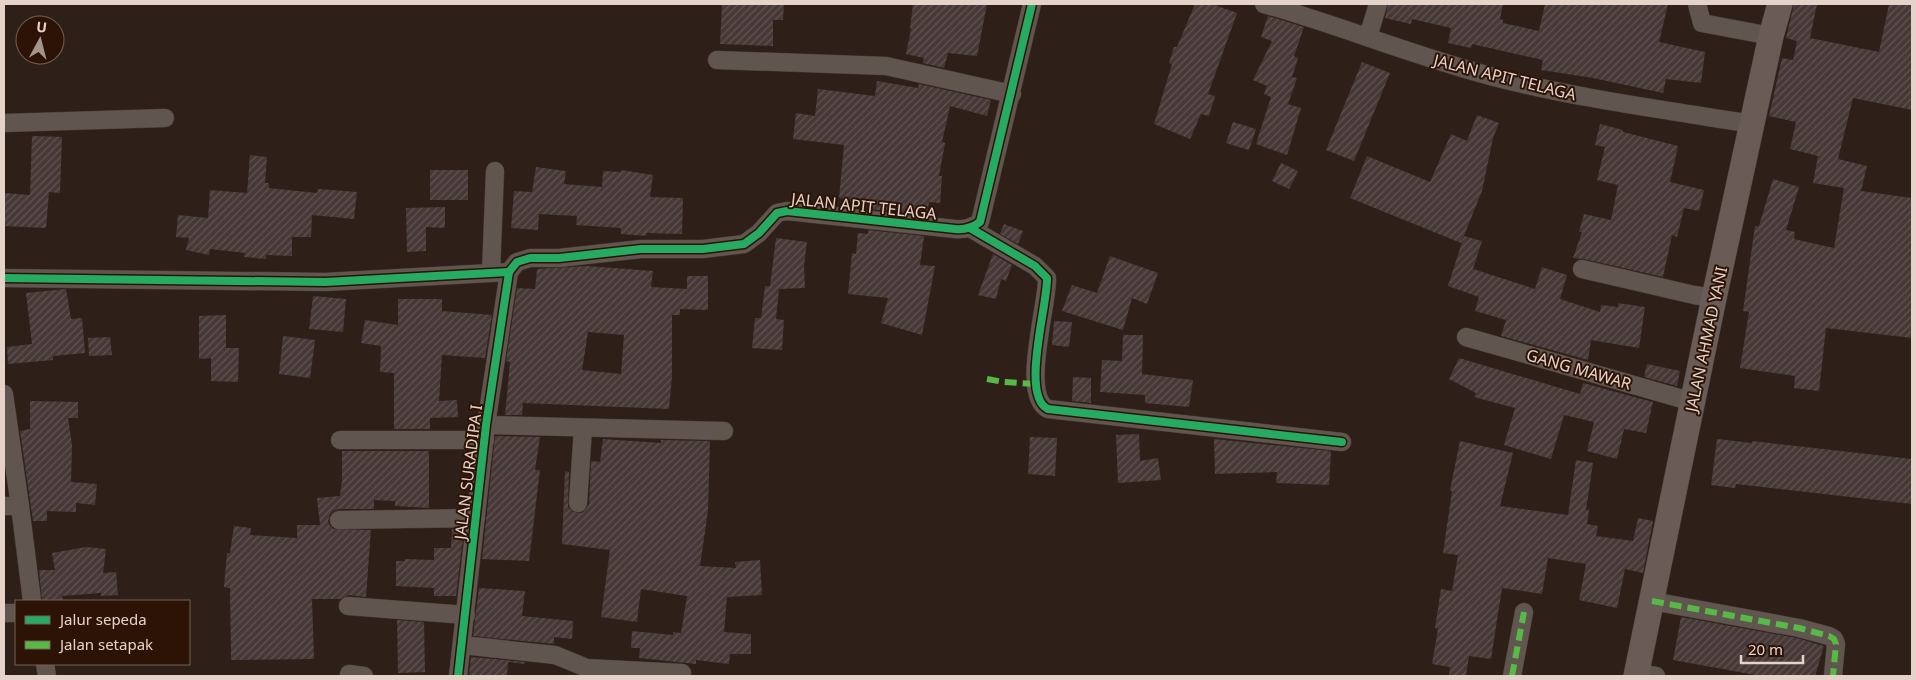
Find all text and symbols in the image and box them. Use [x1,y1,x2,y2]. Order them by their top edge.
north arrow [15,15,65,65]
text: U [35,17,48,37]
street label: JALAN APIT TELAGA [1430,48,1579,106]
street label: JALAN APIT TELAGA [788,187,938,225]
street label: JALAN AHMAD YANI [1679,264,1732,416]
street label: GANG MAWAR [1524,343,1634,395]
street label: JALAN SURADIPA I [449,403,487,543]
legend [15,600,190,665]
text: Jalur sepeda [58,609,147,629]
scale bar [1741,632,1804,664]
text: Jalan setapak [58,634,153,654]
text: 20 m [1748,639,1783,659]

